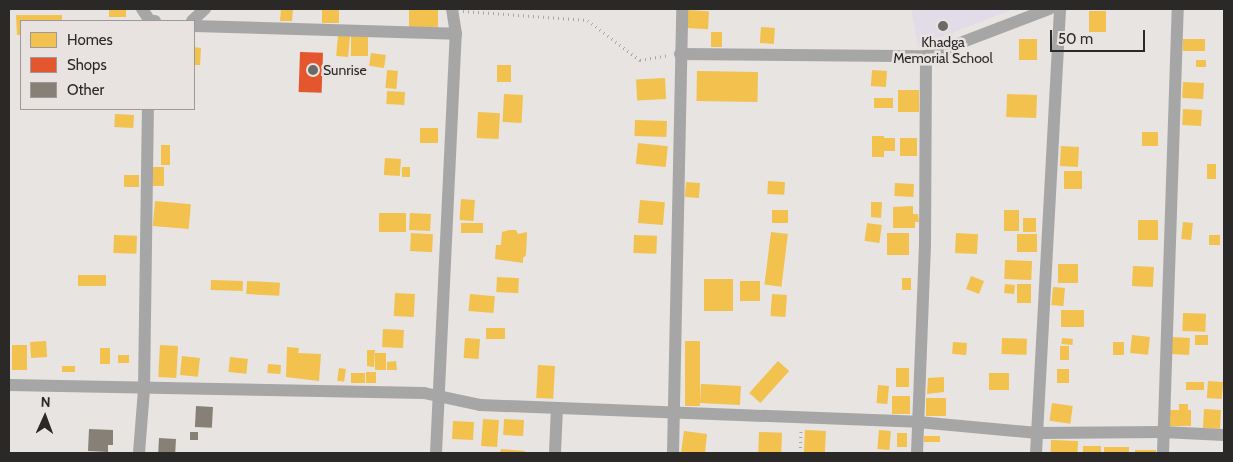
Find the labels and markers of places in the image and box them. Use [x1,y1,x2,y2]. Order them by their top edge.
marker: Khadga Memorial School [937,20,949,32]
place label: Khadga Memorial School [893,34,993,66]
place label: Sunrise [323,62,367,78]
marker: Sunrise [307,64,319,76]

